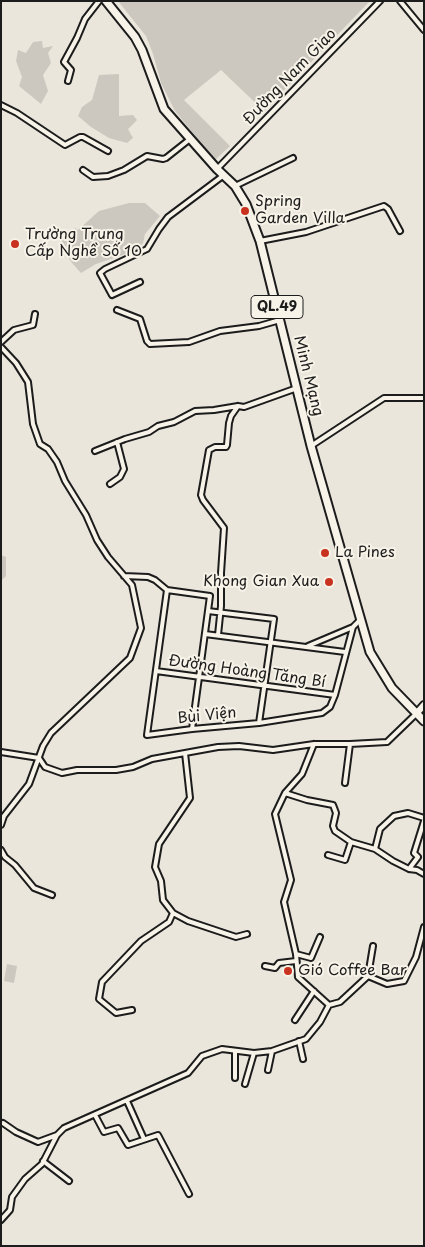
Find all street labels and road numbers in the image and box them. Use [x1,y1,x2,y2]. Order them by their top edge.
street label: Đường Nam Giao [240,25,340,129]
road number: QL.49 [251,296,303,318]
street label: Minh Mạng [289,334,327,418]
street label: Đường Hoàng Tăng Bí [167,652,327,692]
street label: Bùi Viện [177,704,237,728]

